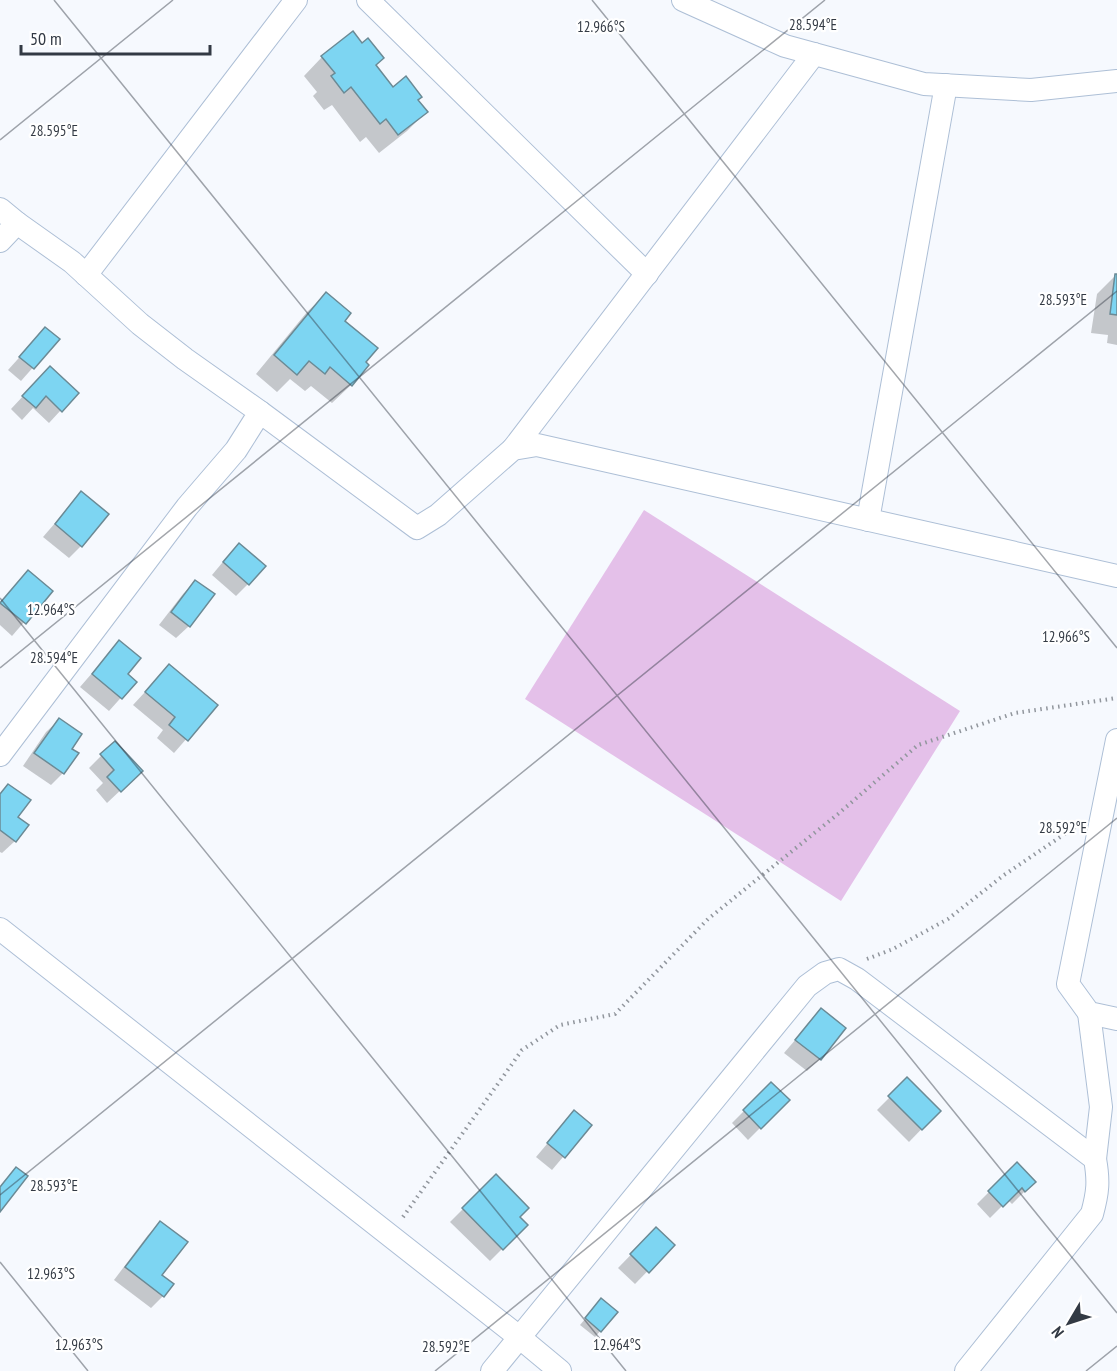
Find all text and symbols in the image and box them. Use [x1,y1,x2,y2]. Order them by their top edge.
text: 28.594°E [789,15,837,34]
text: 12.966°S [577,17,625,36]
scale bar [21,18,210,56]
text: 50 m [30,27,62,50]
text: 28.595°E [30,121,78,140]
text: 28.593°E [1039,290,1087,309]
text: 12.964°S [27,600,75,619]
text: 12.966°S [1042,627,1090,646]
text: 28.594°E [30,648,78,667]
text: 28.592°E [1039,818,1087,837]
text: 28.593°E [30,1176,78,1195]
text: 12.963°S [27,1264,75,1283]
north arrow [1039,1293,1099,1353]
text: N [1047,1323,1068,1342]
text: 12.963°S [55,1335,103,1354]
text: 12.964°S [593,1335,641,1354]
text: 28.592°E [422,1337,470,1356]

